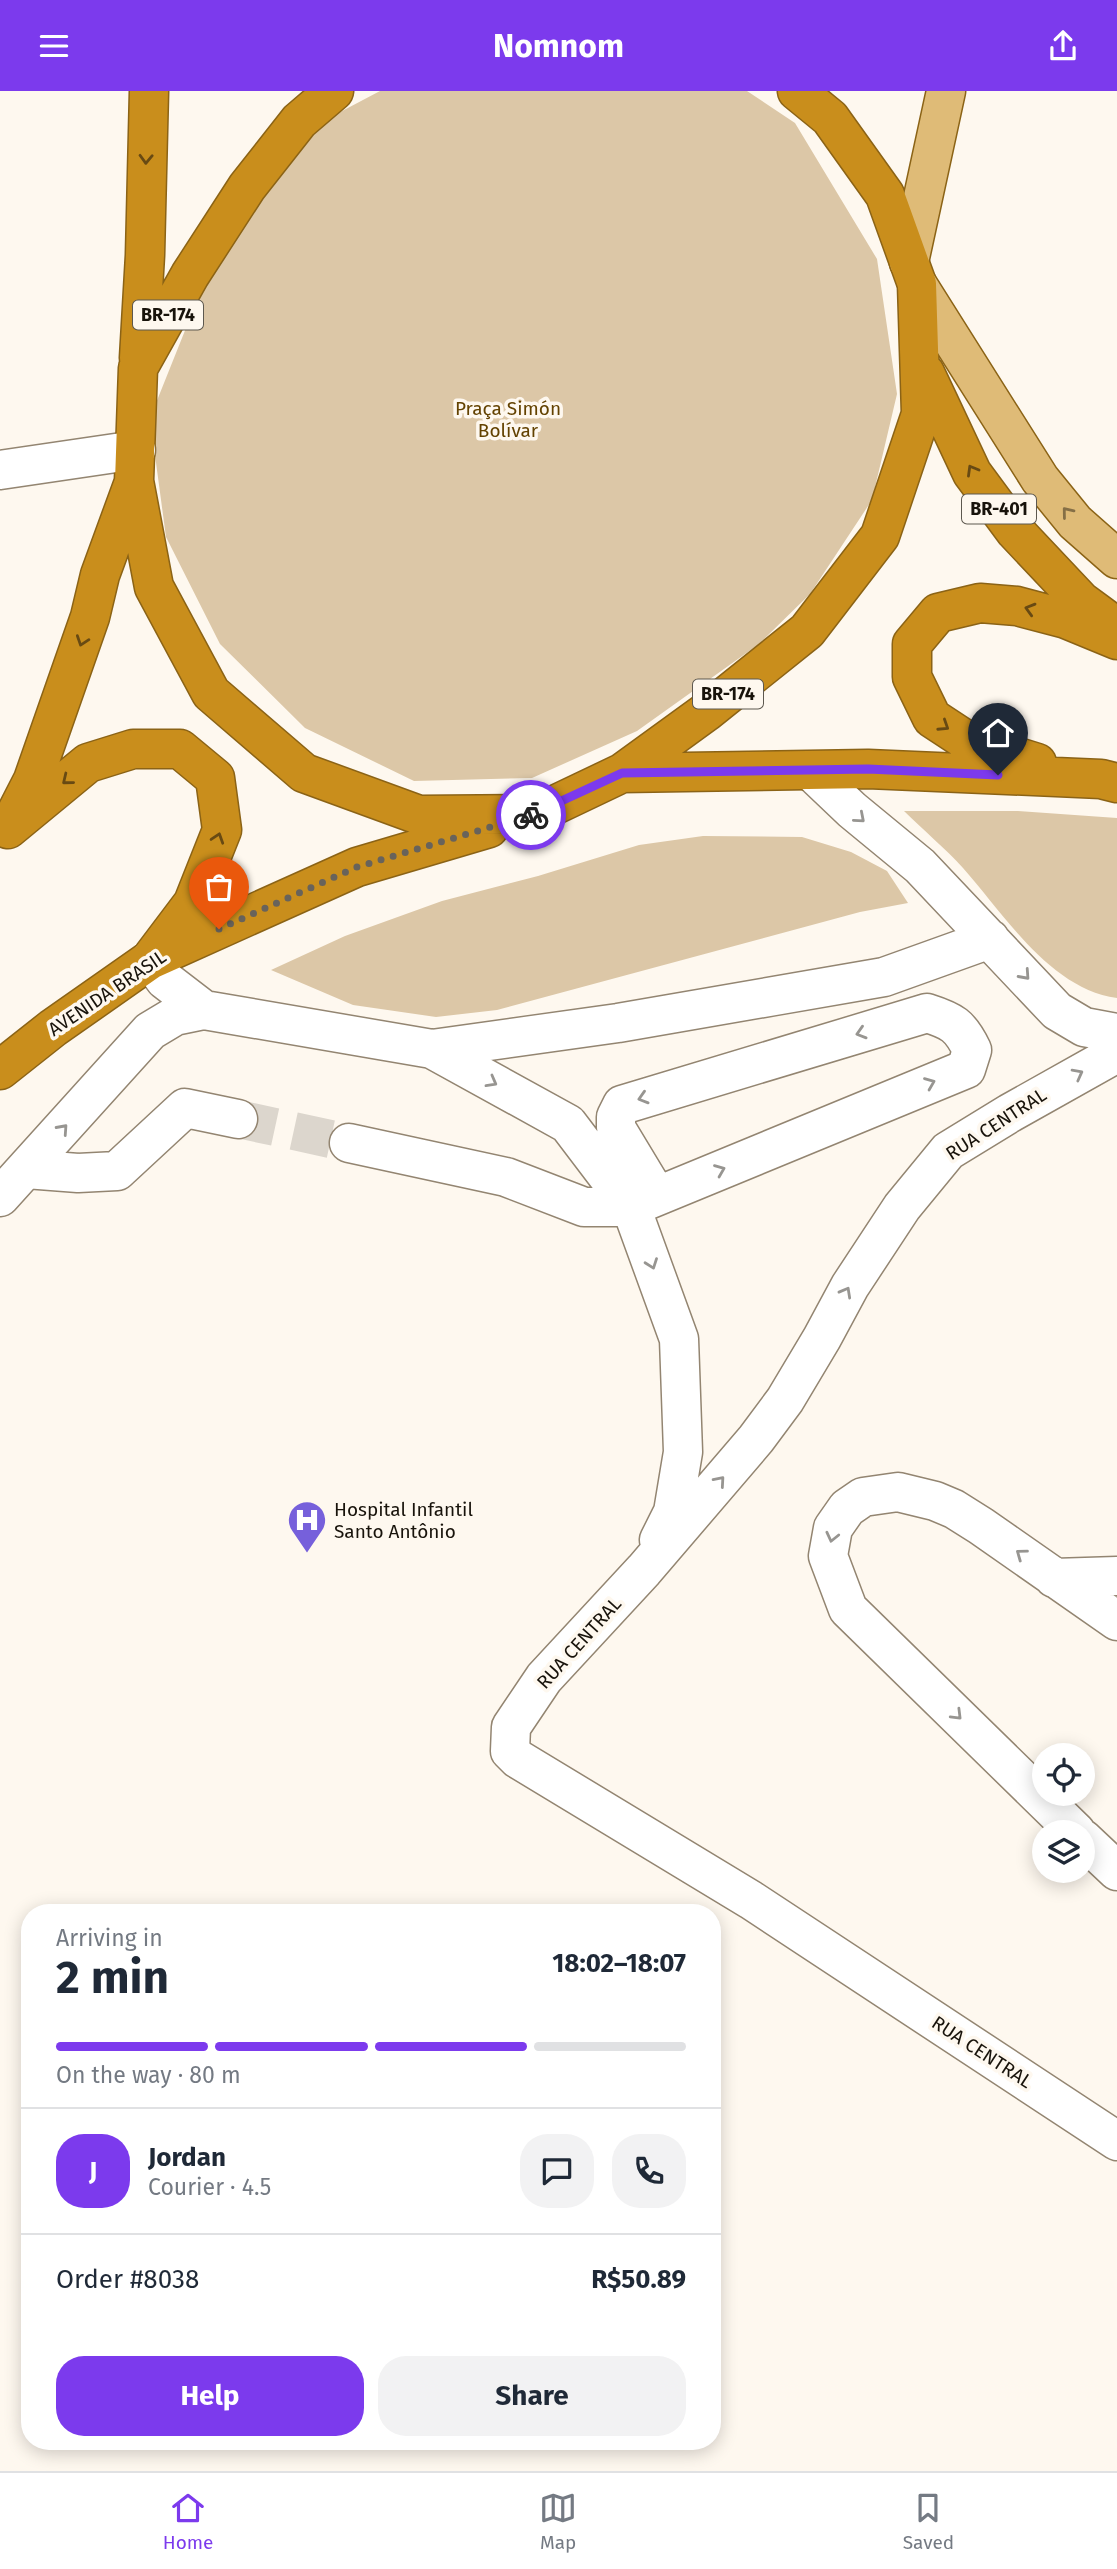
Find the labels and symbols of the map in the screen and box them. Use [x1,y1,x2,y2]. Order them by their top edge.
one-way arrow [139,154,154,165]
road number: BR-174 [133,301,203,329]
park label: Praça Simón Bolívar [455,397,561,442]
one-way arrow [967,465,980,478]
road number: BR-401 [962,495,1036,523]
one-way arrow [1063,508,1075,521]
one-way arrow [1024,603,1036,618]
one-way arrow [76,635,90,647]
road number: BR-174 [693,679,763,709]
pin [968,703,1028,775]
one-way arrow [936,717,949,730]
one-way arrow [63,772,76,784]
courier [496,780,566,850]
one-way arrow [852,810,865,822]
one-way arrow [210,833,224,845]
pin [189,857,249,929]
street label: AVENIDA BRASIL [44,945,171,1041]
one-way arrow [1016,966,1029,979]
one-way arrow [855,1024,867,1039]
one-way arrow [1071,1069,1083,1082]
one-way arrow [484,1074,497,1087]
one-way arrow [924,1078,936,1092]
street label: RUA CENTRAL [941,1083,1051,1165]
one-way arrow [638,1090,650,1105]
one-way arrow [54,1124,67,1137]
one-way arrow [713,1164,725,1178]
one-way arrow [643,1258,657,1270]
one-way arrow [838,1287,852,1300]
one-way arrow [712,1476,724,1489]
place label: Hospital Infantil Santo Antônio [334,1498,473,1543]
hospital icon: Hospital Infantil Santo Antônio [286,1499,328,1554]
one-way arrow [826,1531,840,1543]
one-way arrow [1016,1550,1029,1562]
street label: RUA CENTRAL [532,1592,626,1693]
one-way arrow [948,1707,961,1720]
street label: RUA CENTRAL [927,2011,1037,2093]

